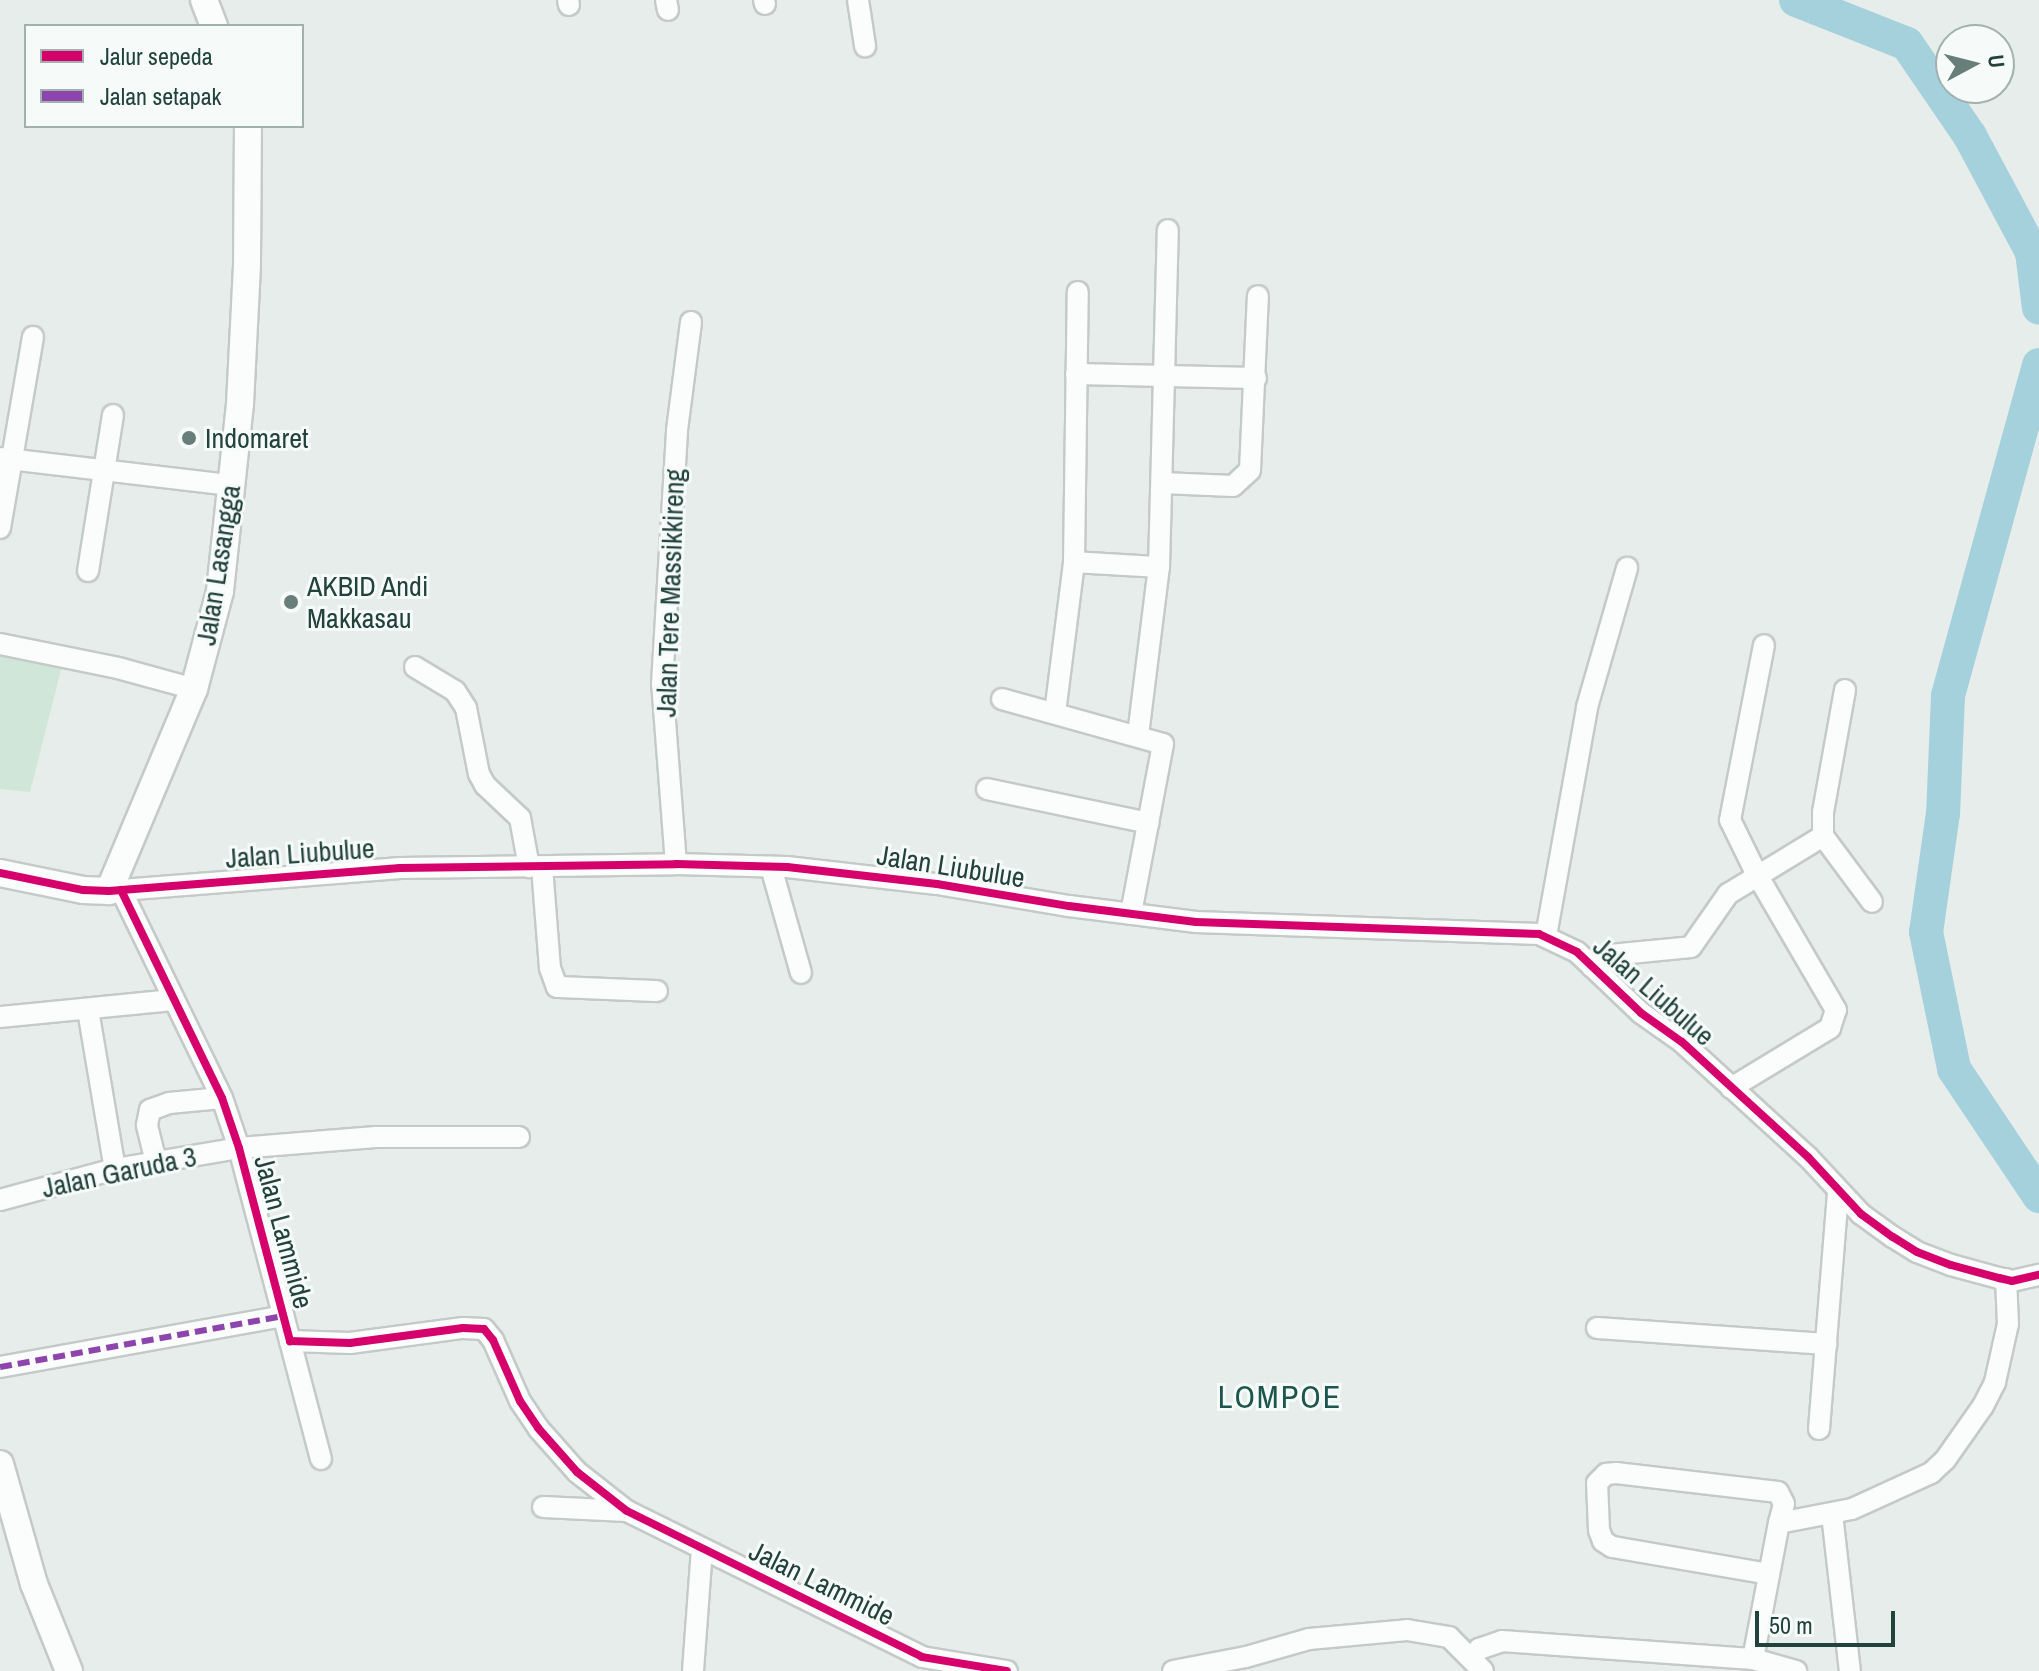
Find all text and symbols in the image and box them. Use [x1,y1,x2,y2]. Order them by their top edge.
legend [24,24,304,128]
north arrow [1935,24,2015,104]
text: Jalur sepeda [100,40,213,72]
text: U [1981,53,2013,70]
text: Jalan setapak [100,80,221,112]
place label: Indomaret [205,421,308,455]
marker: Indomaret [180,429,198,447]
street label: Jalan Tere Massikkireng [649,468,691,718]
street label: Jalan Lasangga [189,482,247,648]
place label: AKBID Andi Makkasau [307,569,430,635]
marker: AKBID Andi Makkasau [282,593,300,611]
street label: Jalan Liubulue [224,831,376,875]
street label: Jalan Liubulue [875,838,1027,894]
street label: Jalan Liubulue [1587,929,1721,1053]
street label: Jalan Garuda 3 [39,1139,199,1205]
street label: Jalan Lammide [247,1152,321,1312]
district label: LOMPOE [1218,1378,1342,1416]
street label: Jalan Lammide [744,1533,900,1633]
scale bar [1759,1595,1899,1645]
text: 50 m [1769,1609,1813,1641]

